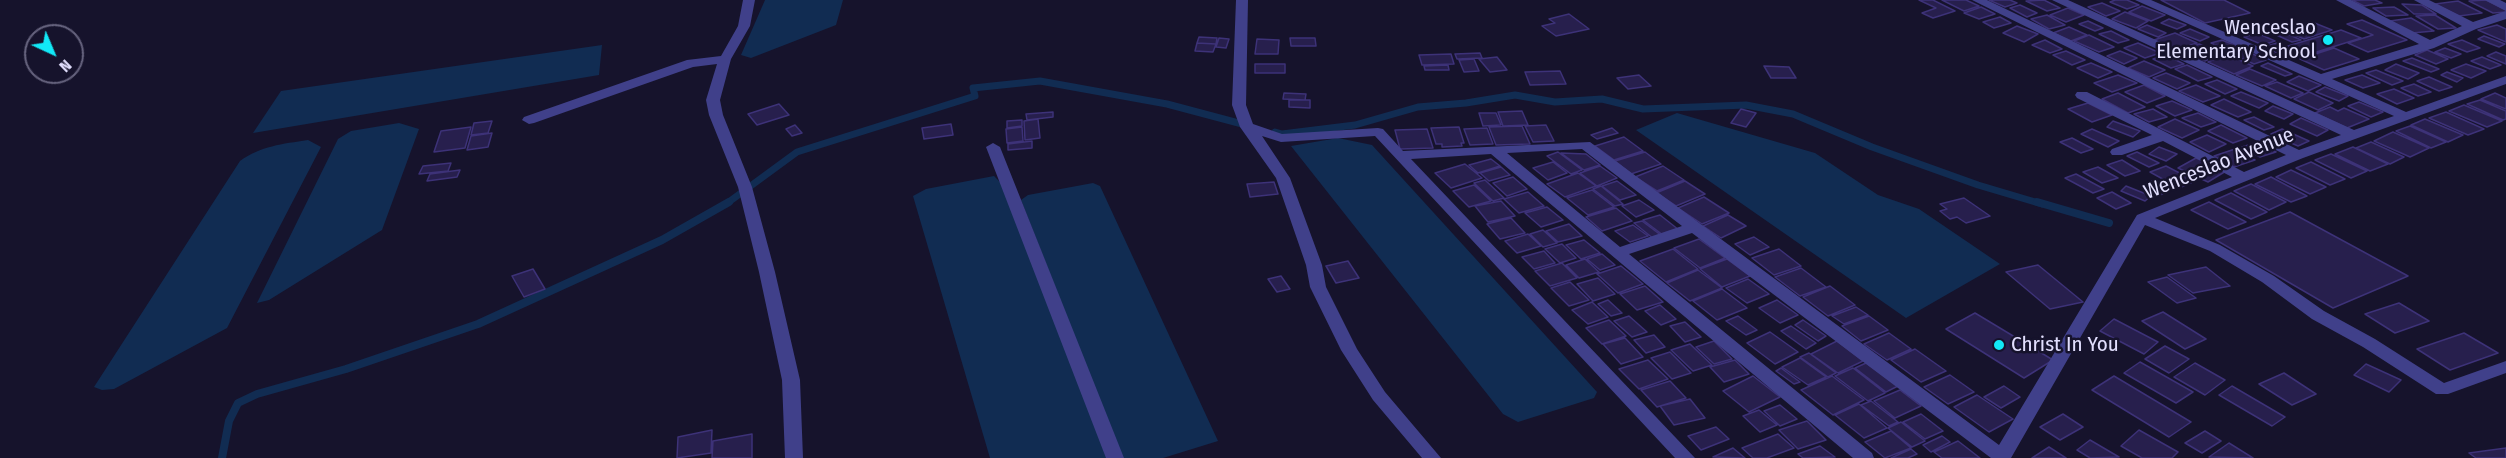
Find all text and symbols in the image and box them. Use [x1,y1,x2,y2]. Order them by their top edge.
place label: Wenceslao Elementary School [2156,15,2316,65]
north arrow [24,24,84,84]
marker: Wenceslao Elementary School [2321,33,2335,47]
text: N [55,56,76,76]
street label: Wenceslao Avenue [2140,122,2298,206]
place label: Christ In You [2011,332,2119,358]
marker: Christ In You [1992,338,2006,352]

